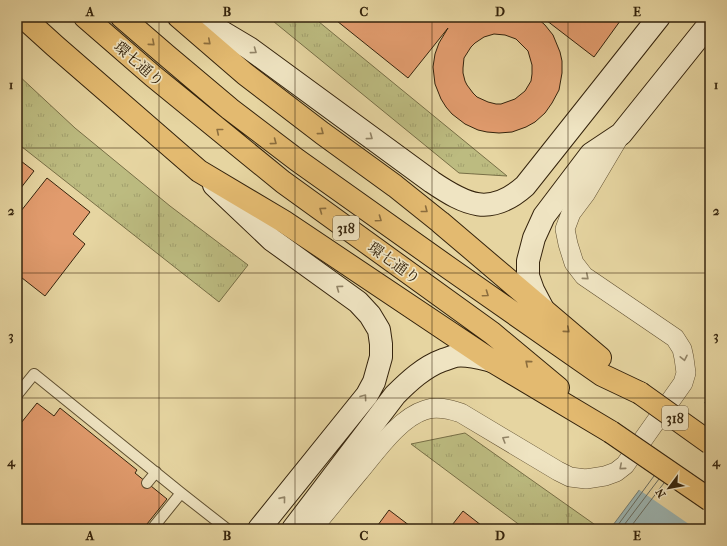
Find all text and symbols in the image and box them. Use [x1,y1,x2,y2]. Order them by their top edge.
text: A [85,4,95,19]
text: B [223,4,232,19]
text: C [360,4,369,19]
text: D [495,4,505,19]
text: E [633,4,641,19]
street label: 環七通り [110,38,168,90]
one-way arrow [147,38,154,45]
one-way arrow [204,38,211,45]
one-way arrow [250,46,257,54]
text: 1 [9,77,14,92]
text: 1 [714,77,719,92]
one-way arrow [317,127,324,135]
one-way arrow [217,128,224,135]
one-way arrow [366,132,373,139]
one-way arrow [270,138,277,145]
text: 2 [8,203,15,218]
text: 2 [713,203,720,218]
one-way arrow [420,205,427,212]
one-way arrow [319,207,326,215]
one-way arrow [375,214,382,222]
road number: 318 [333,216,359,240]
street label: 環七通り [364,238,424,288]
one-way arrow [582,272,589,279]
one-way arrow [336,286,343,293]
one-way arrow [481,289,488,296]
one-way arrow [563,325,570,332]
text: 3 [8,328,14,344]
text: 3 [713,328,719,344]
one-way arrow [679,355,687,361]
one-way arrow [525,360,532,367]
one-way arrow [360,395,367,402]
road number: 318 [662,406,688,430]
one-way arrow [502,437,509,444]
text: 4 [6,454,16,470]
text: 4 [711,454,721,470]
one-way arrow [619,462,627,470]
north arrow [649,468,689,508]
text: N [653,486,669,500]
one-way arrow [279,496,286,503]
text: A [85,528,95,543]
text: B [223,528,232,543]
text: C [360,528,369,543]
text: D [495,528,505,543]
text: E [633,528,641,543]

